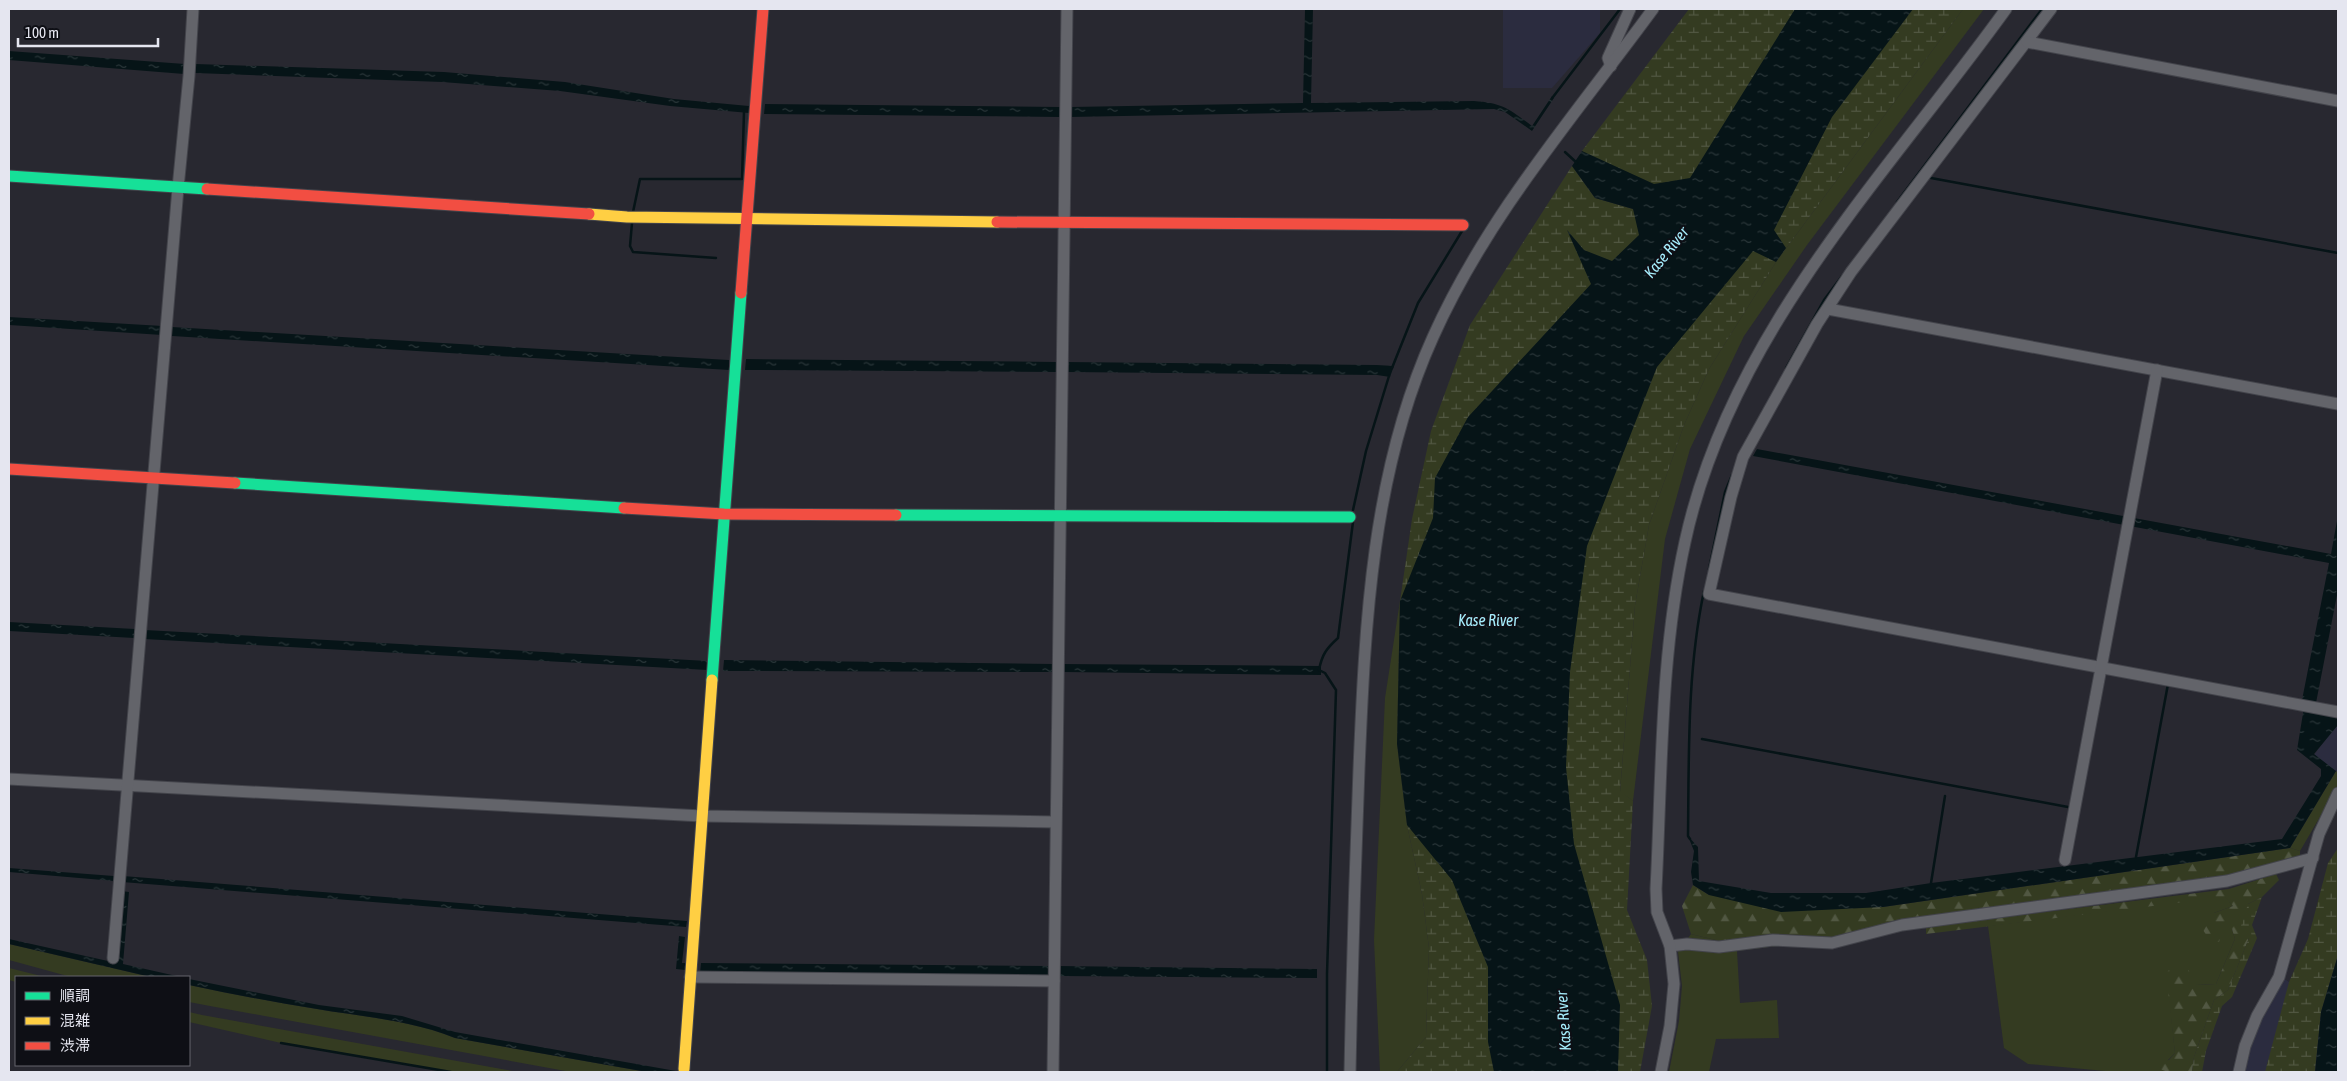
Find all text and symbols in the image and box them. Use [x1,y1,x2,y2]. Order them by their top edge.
scale bar [18,15,158,47]
text: 100 m [25,24,59,41]
water label: Kase River [1640,222,1693,281]
water label: Kase River [1458,611,1519,629]
legend [15,976,190,1066]
text: 順調 [60,987,90,1004]
water label: Kase River [1552,989,1574,1052]
text: 混雑 [60,1012,90,1029]
text: 渋滞 [60,1037,90,1054]

